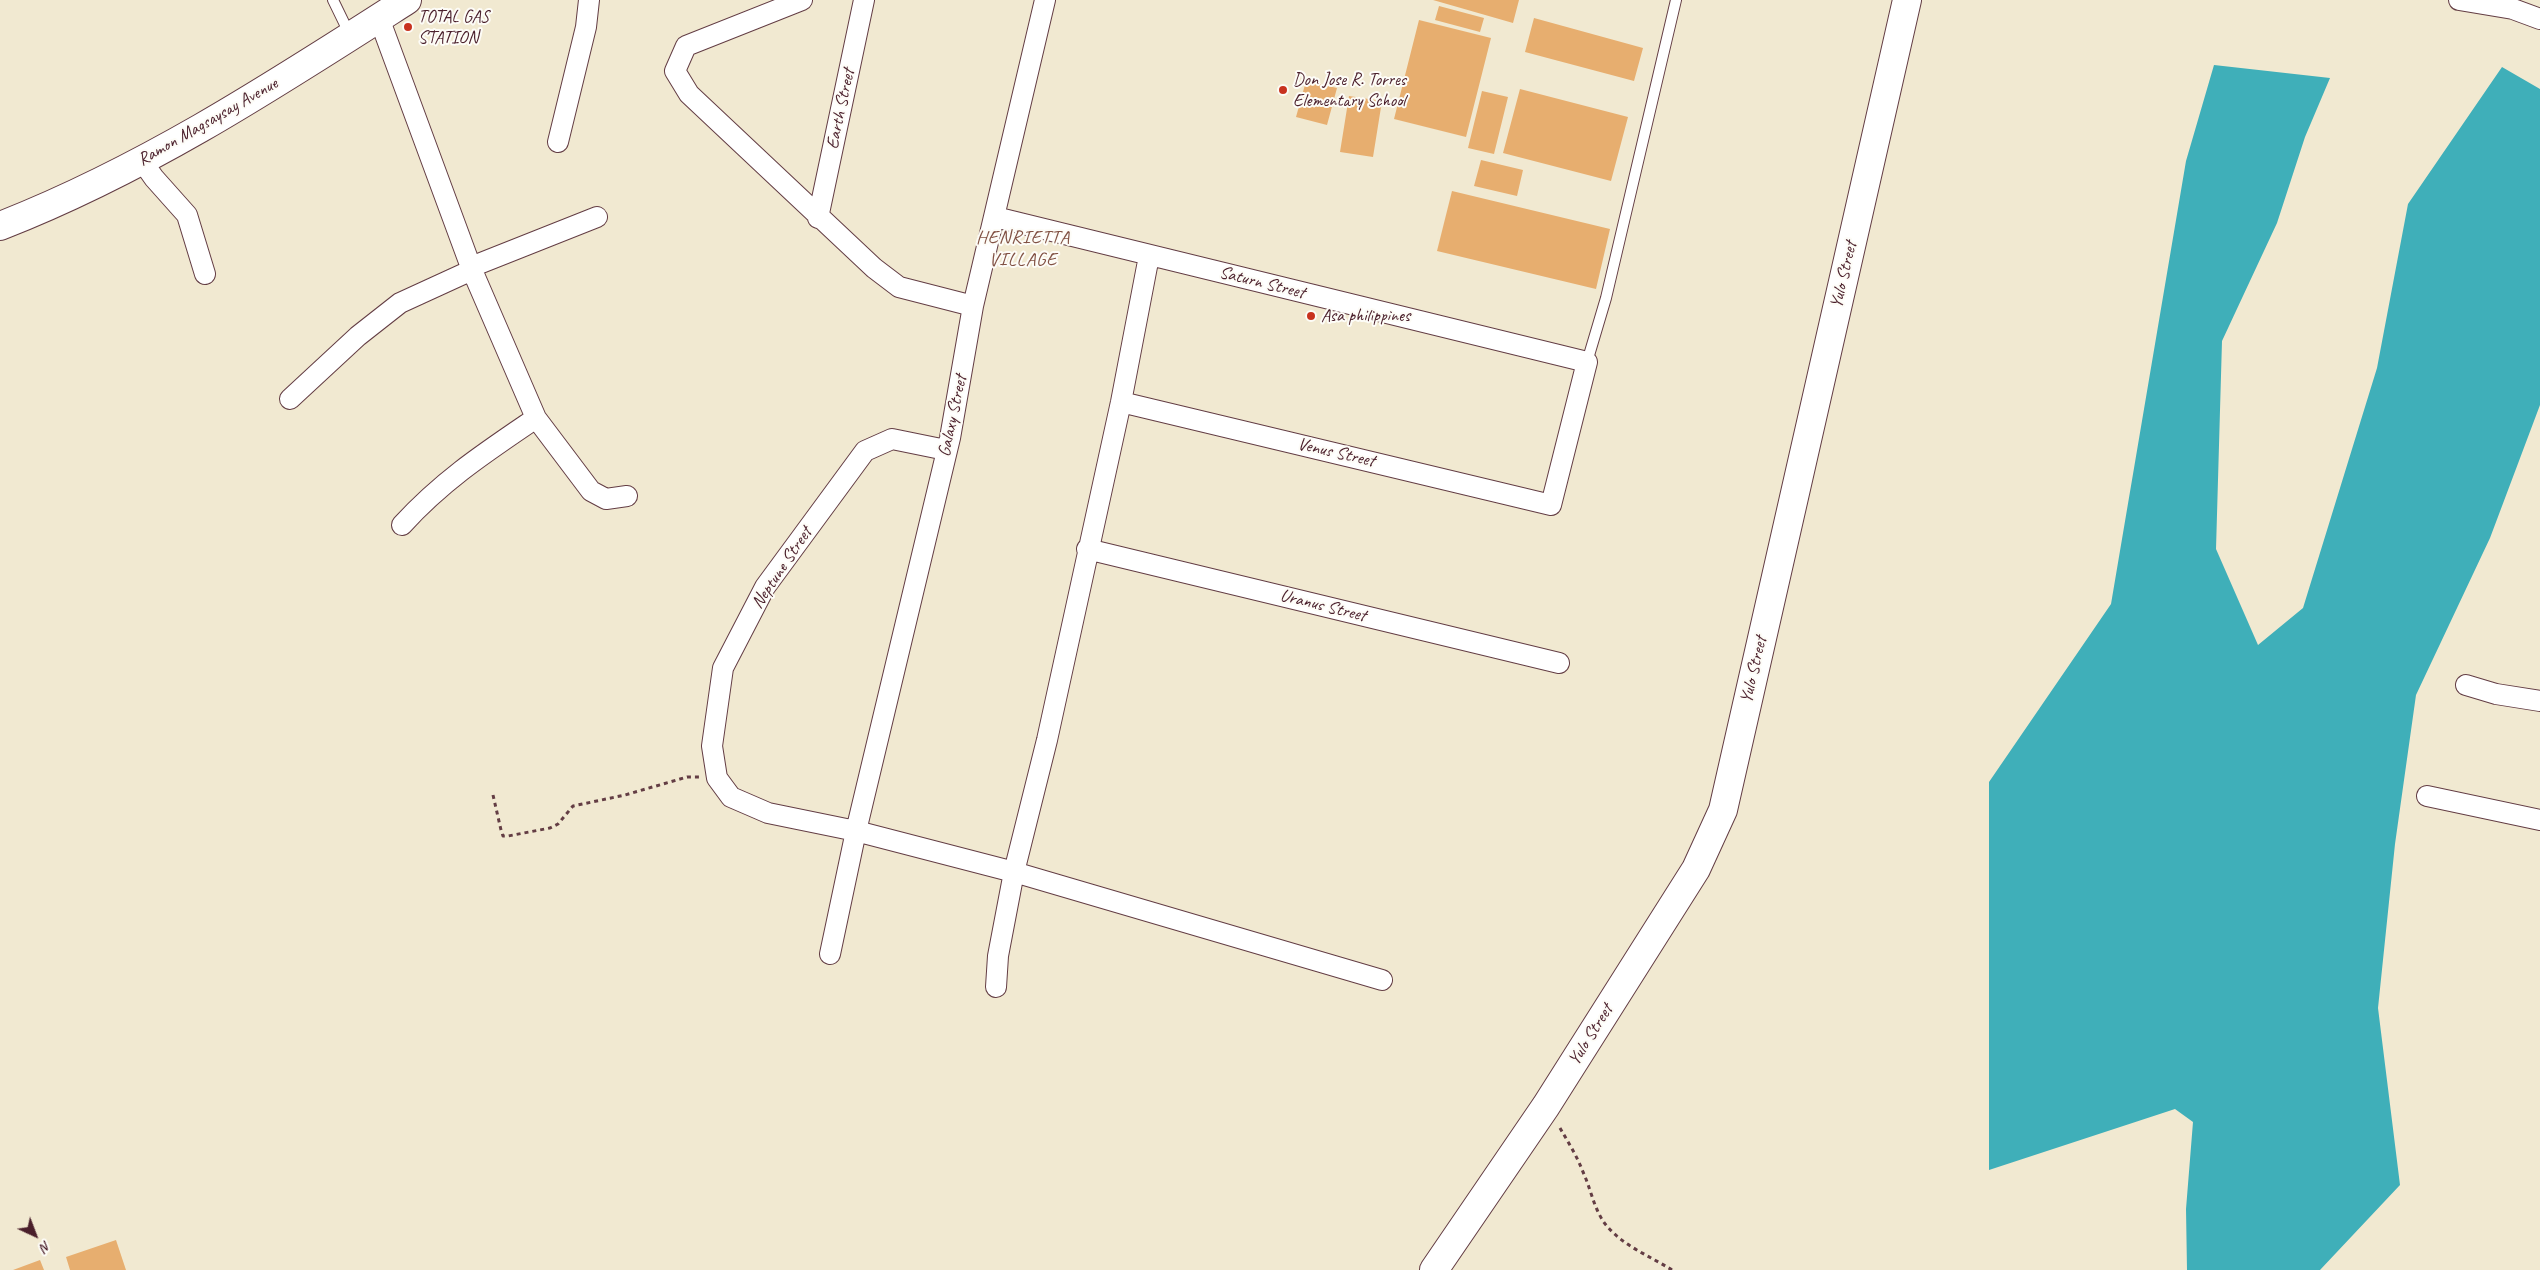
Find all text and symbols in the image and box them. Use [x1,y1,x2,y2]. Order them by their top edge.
place label: TOTAL GAS STATION [418,6,489,48]
marker: TOTAL GAS STATION [402,21,414,33]
street label: Earth Street [822,67,860,151]
place label: Don Jose R. Torres Elementary School [1293,69,1406,112]
street label: Ramon Magsaysay Avenue [134,73,282,171]
marker: Don Jose R. Torres Elementary School [1277,84,1289,96]
district label: HENRIETTA VILLAGE [975,227,1071,271]
street label: Yulo Street [1826,240,1862,310]
street label: Saturn Street [1217,262,1307,304]
place label: Asa philippines [1321,305,1410,327]
marker: Asa philippines [1305,310,1317,322]
street label: Galaxy Street [934,373,972,459]
street label: Venus Street [1295,434,1377,472]
street label: Neptune Street [747,523,817,613]
street label: Uranus Street [1278,585,1368,627]
street label: Yulo Street [1736,635,1772,705]
street label: Yulo Street [1564,1001,1618,1069]
north arrow [10,1210,60,1260]
text: N [37,1237,55,1256]

